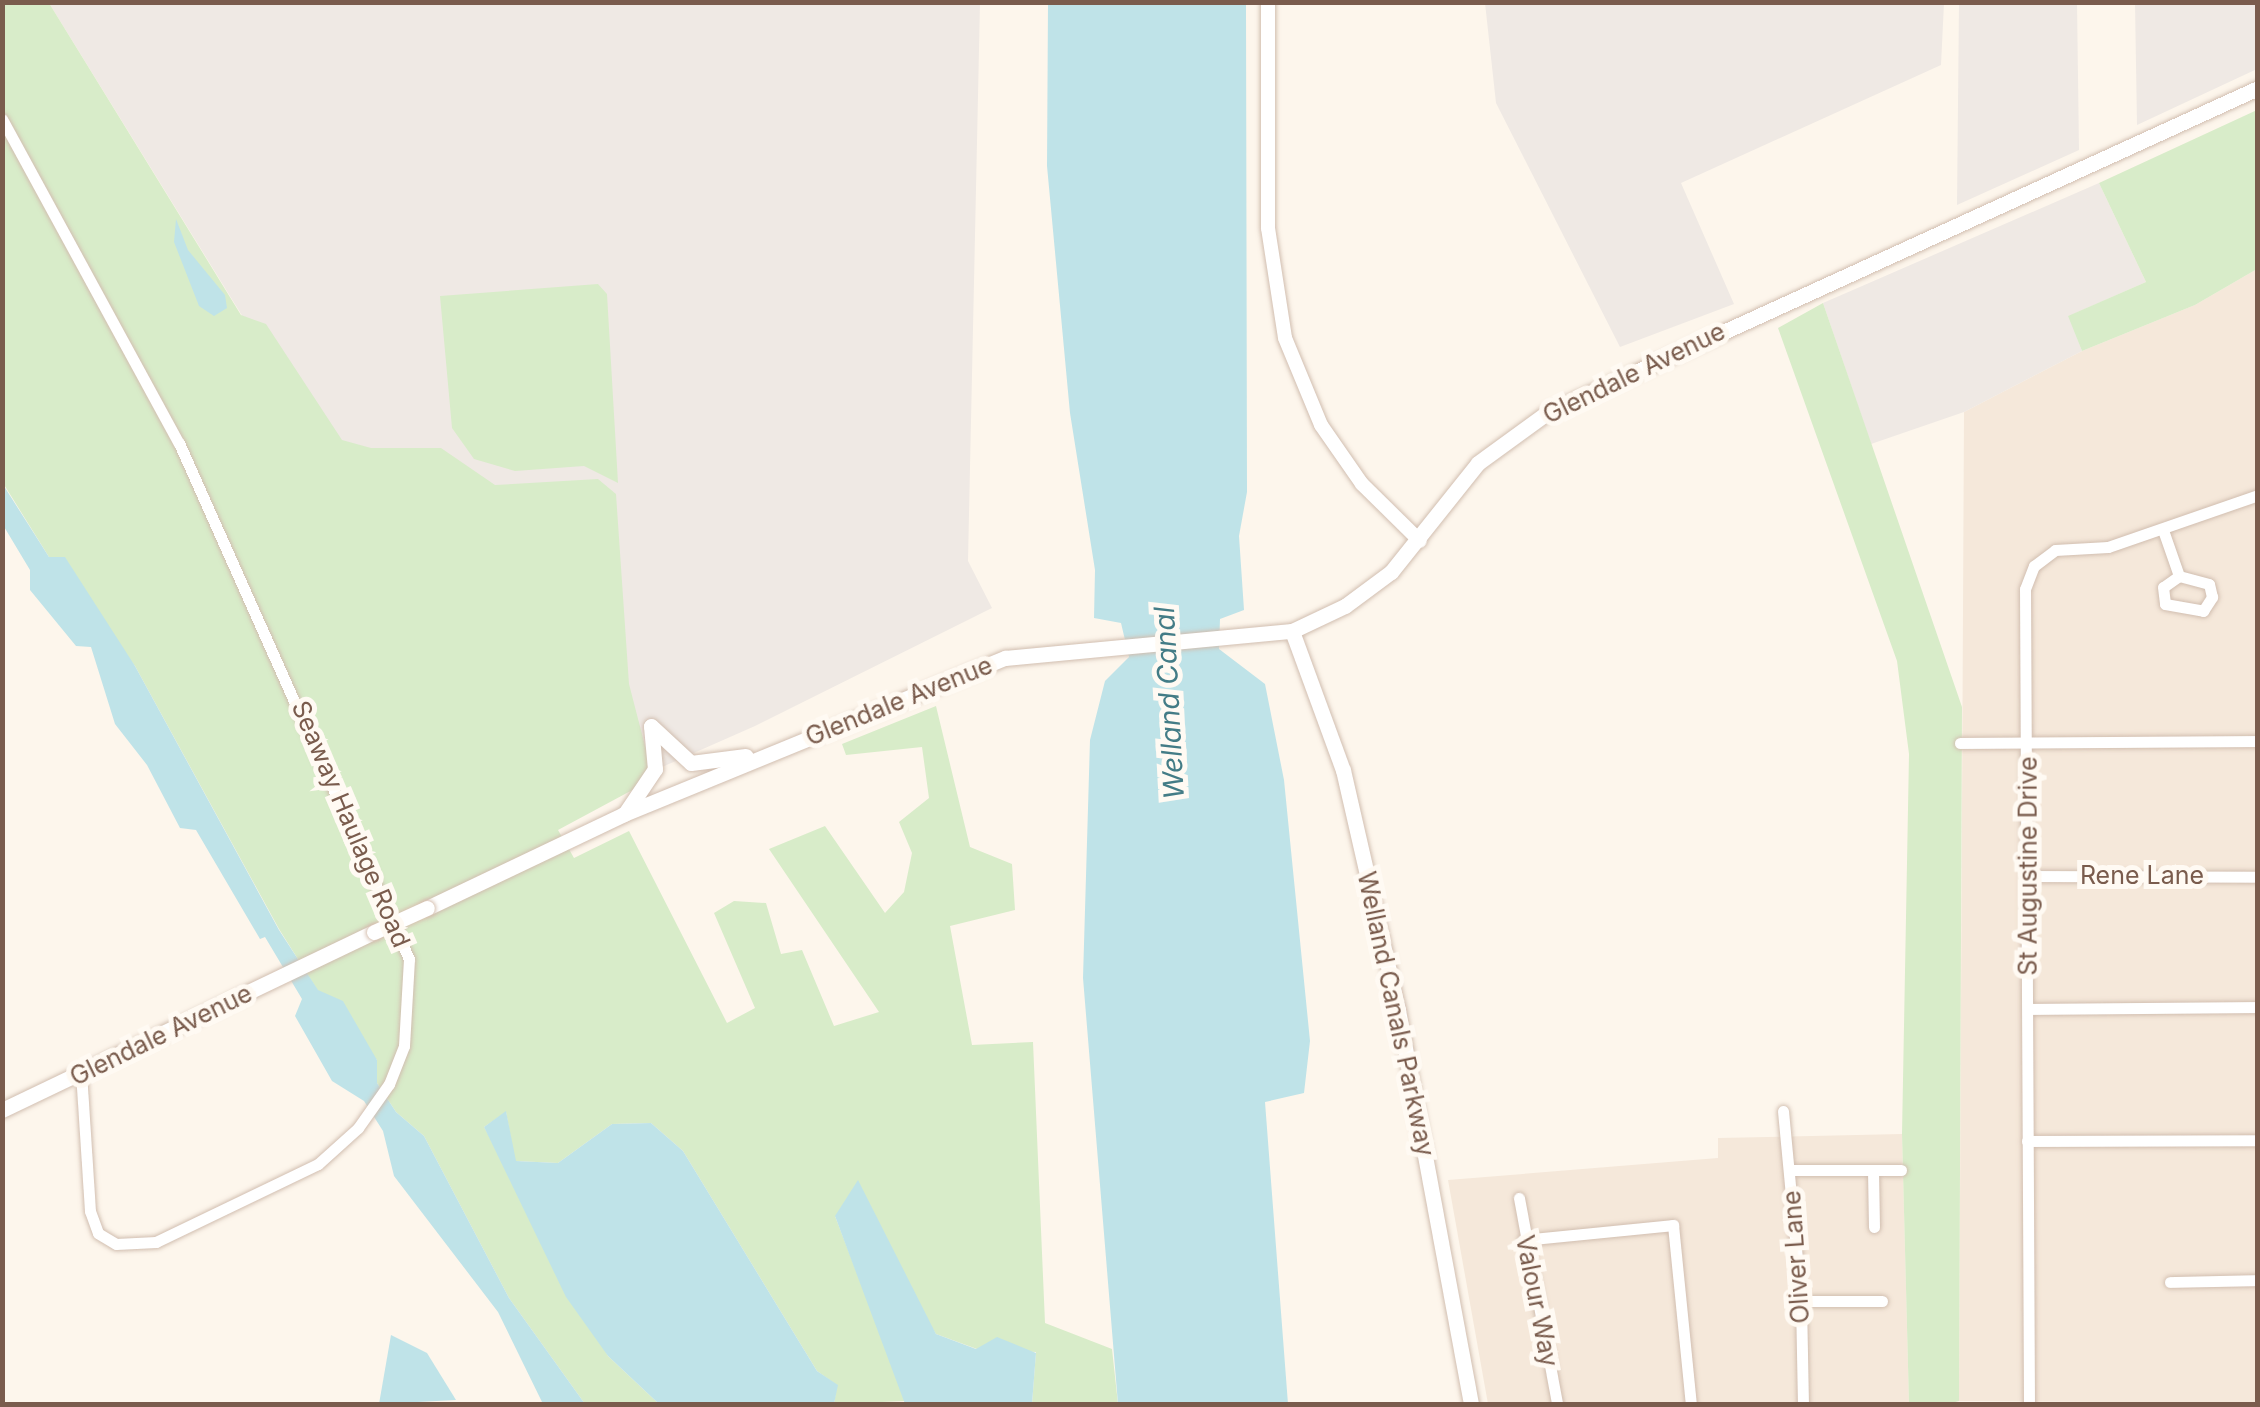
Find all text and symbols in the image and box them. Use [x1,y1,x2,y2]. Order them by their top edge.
street label: Glendale Avenue [1538,316,1730,430]
water label: Welland Canal [1147,606,1191,800]
street label: Glendale Avenue [801,650,997,752]
street label: Seaway Haulage Road [285,696,417,952]
street label: St Augustine Drive [2013,756,2043,976]
street label: Rene Lane [2080,860,2204,890]
street label: Welland Canals Parkway [1351,869,1441,1159]
street label: Glendale Avenue [65,978,257,1092]
street label: Oliver Lane [1776,1189,1816,1325]
street label: Valour Way [1510,1233,1564,1369]

